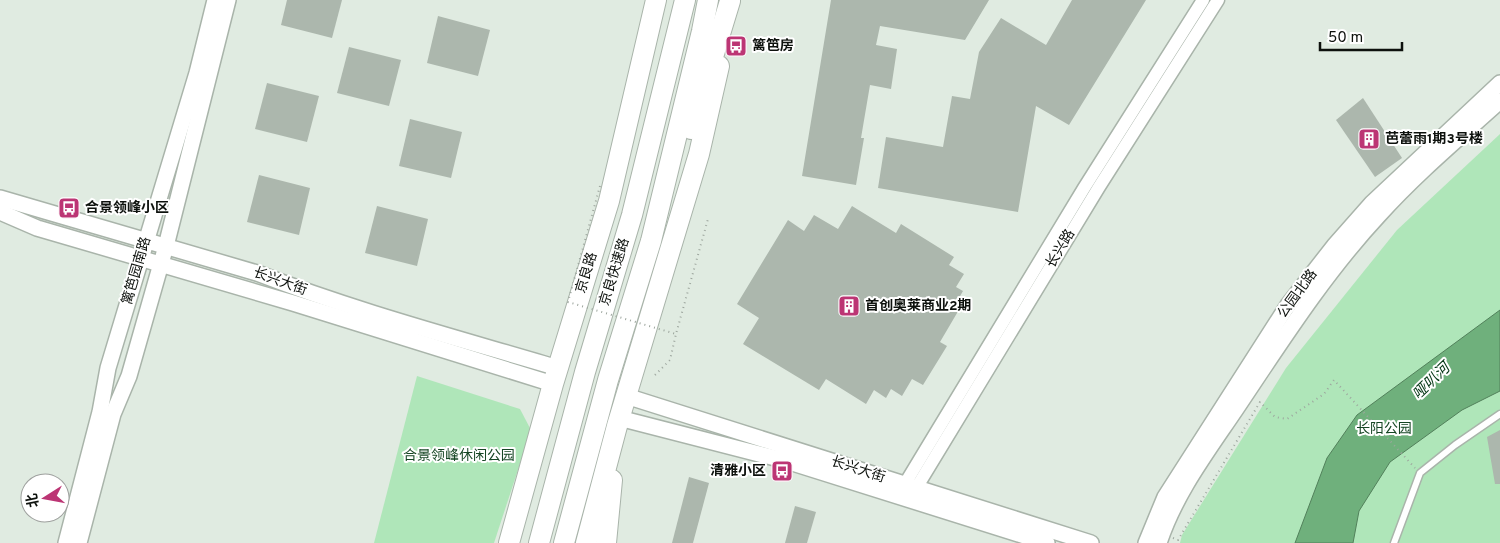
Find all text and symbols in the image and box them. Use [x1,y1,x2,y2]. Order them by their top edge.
scale bar [1320,20,1402,52]
text: 50 m [1328,29,1363,48]
bus stop icon: 篱笆房 [724,34,748,58]
place label: 篱笆房 [752,37,794,55]
building icon: 芭蕾雨1期3号楼 [1357,127,1381,151]
place label: 芭蕾雨1期3号楼 [1385,131,1483,148]
bus stop icon: 合景领峰小区 [57,196,81,220]
place label: 合景领峰小区 [85,199,169,217]
street label: 长兴路 [1043,227,1079,271]
street label: 篱笆园南路 [119,235,155,307]
street label: 京良快速路 [597,236,633,308]
street label: 京良路 [573,250,601,296]
street label: 长兴大街 [251,264,309,300]
street label: 公园北路 [1274,266,1321,322]
building icon: 首创奥莱商业2期 [837,294,861,318]
place label: 首创奥莱商业2期 [865,297,972,315]
water label: 哑叭河 [1409,357,1457,404]
park label: 长阳公园 [1356,421,1412,438]
park label: 合景领峰休闲公园 [403,447,515,465]
street label: 长兴大街 [829,453,887,487]
bus stop icon: 清雅小区 [770,459,794,483]
place label: 清雅小区 [710,463,766,480]
north arrow [20,473,70,523]
text: 北 [24,492,43,509]

